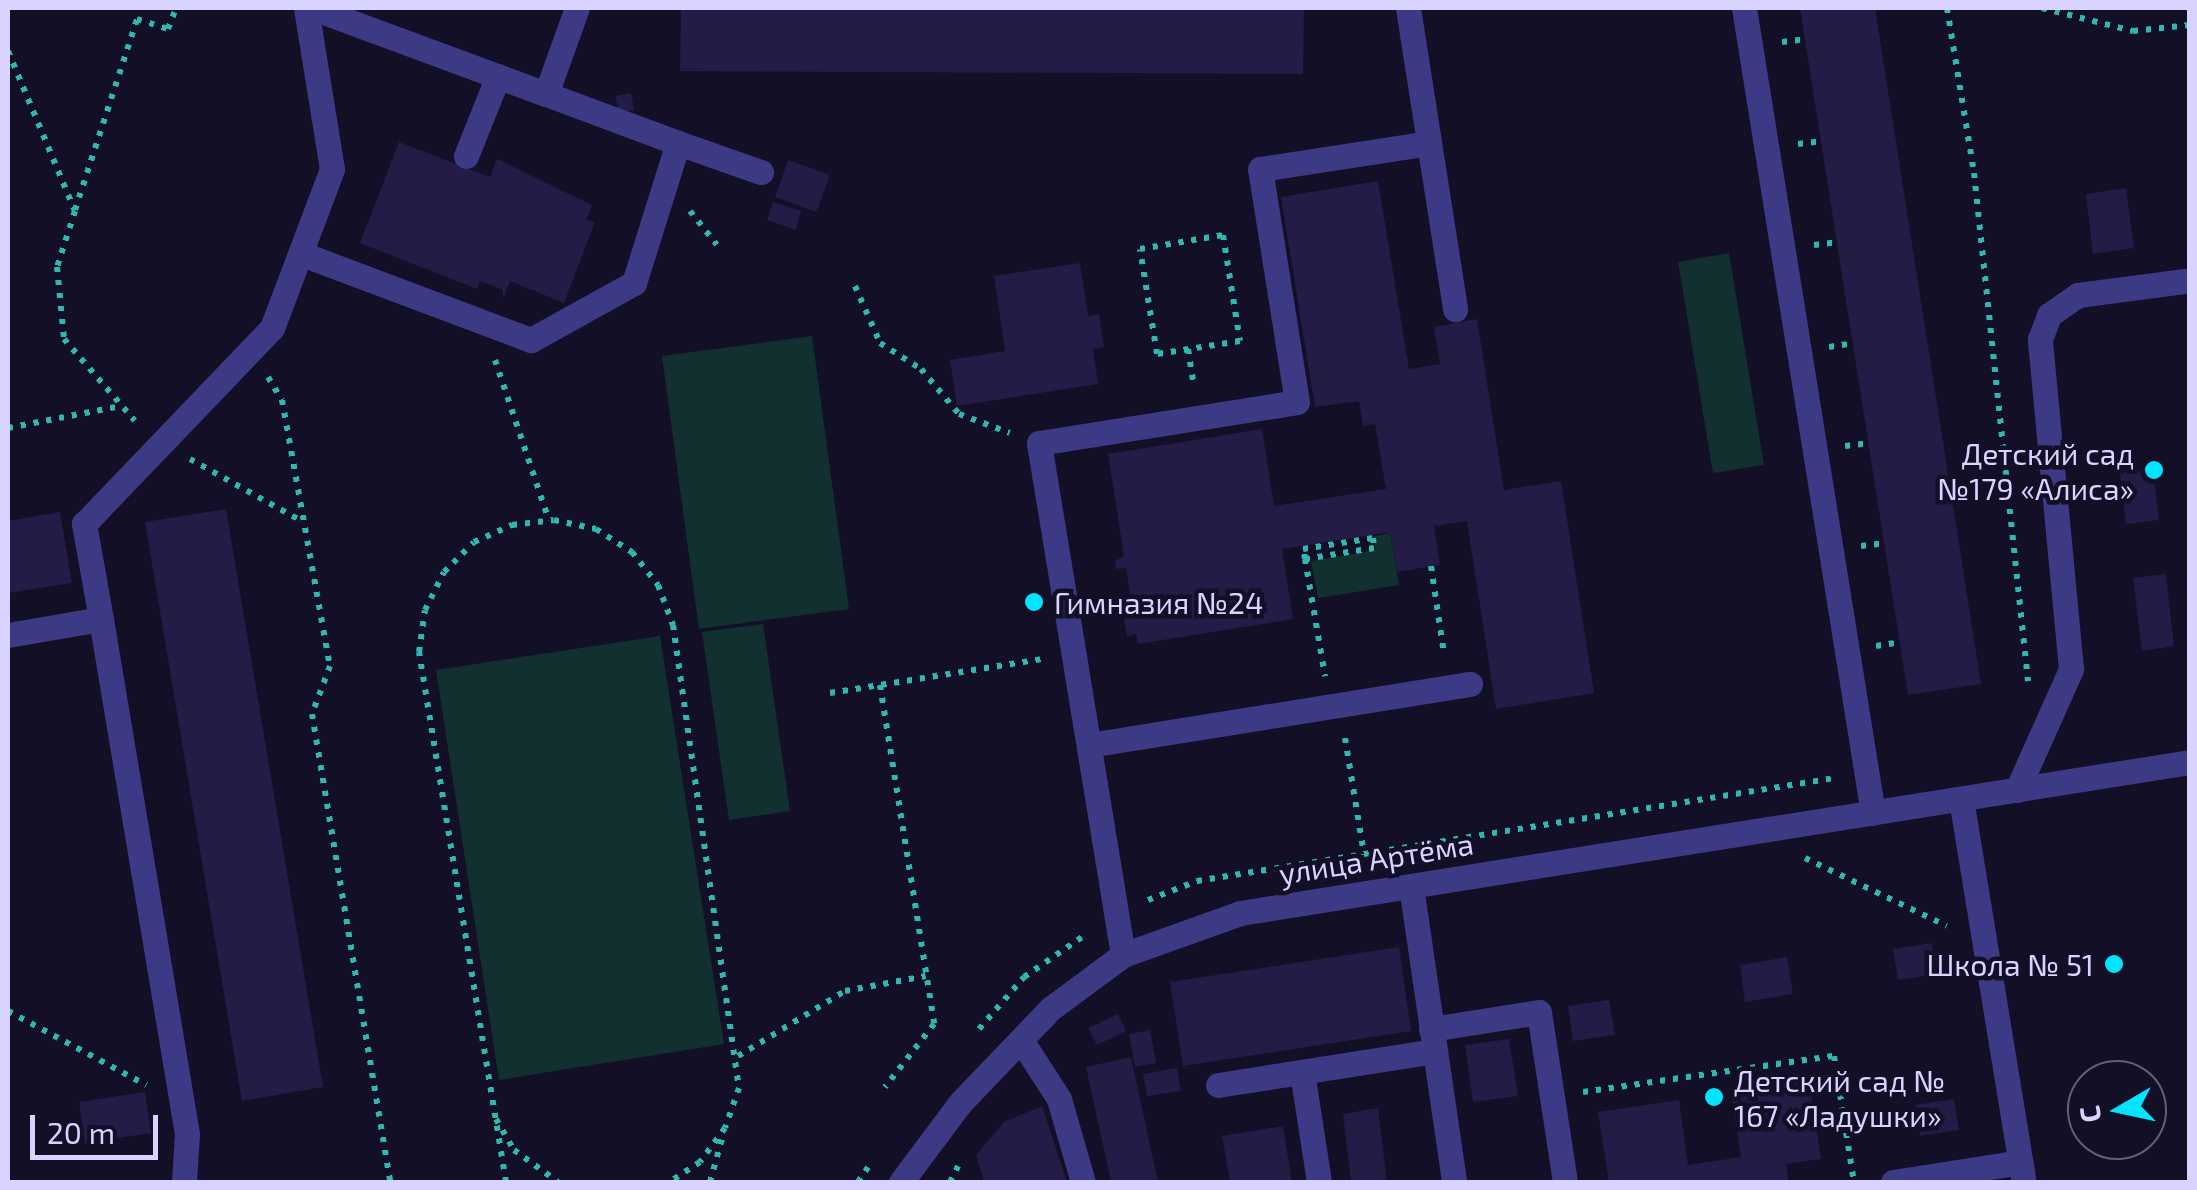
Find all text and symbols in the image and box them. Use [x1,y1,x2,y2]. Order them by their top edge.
place label: Детский сад №179 «Алиса» [1937,435,2134,506]
marker: Детский сад №179 «Алиса» [2143,459,2165,481]
place label: Гимназия №24 [1054,584,1263,620]
marker: Гимназия №24 [1023,591,1045,613]
street label: улица Артёма [1276,825,1476,891]
place label: Школа № 51 [1926,946,2094,982]
marker: Школа № 51 [2103,953,2125,975]
north arrow [2067,1060,2167,1160]
place label: Детский сад № 167 «Ладушки» [1734,1062,1945,1132]
marker: Детский сад № 167 «Ладушки» [1703,1086,1725,1108]
scale bar [35,1095,162,1157]
text: С [2071,1104,2107,1125]
text: 20 m [47,1114,115,1150]

